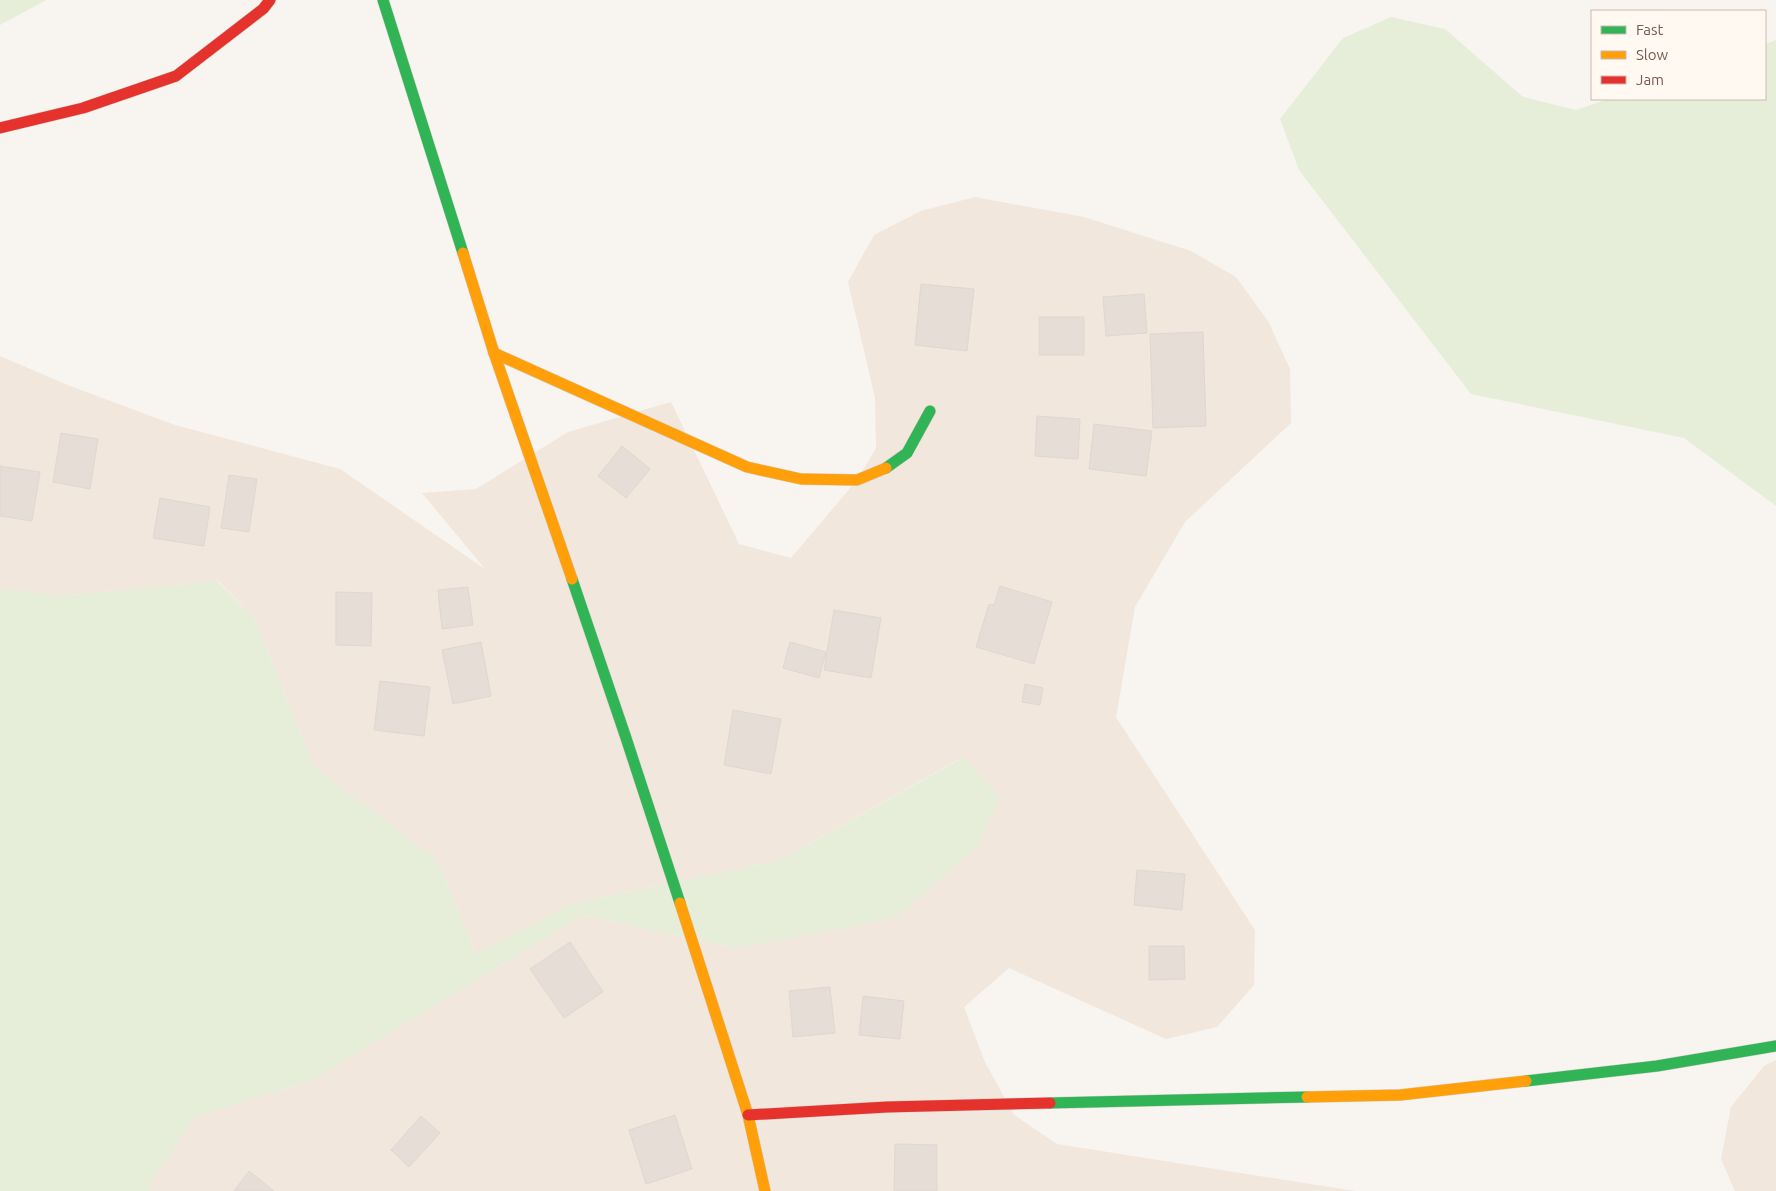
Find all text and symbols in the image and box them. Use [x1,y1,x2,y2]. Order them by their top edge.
legend [1591,10,1766,100]
text: Fast [1636,21,1664,38]
text: Slow [1636,46,1669,63]
text: Jam [1636,71,1664,88]

